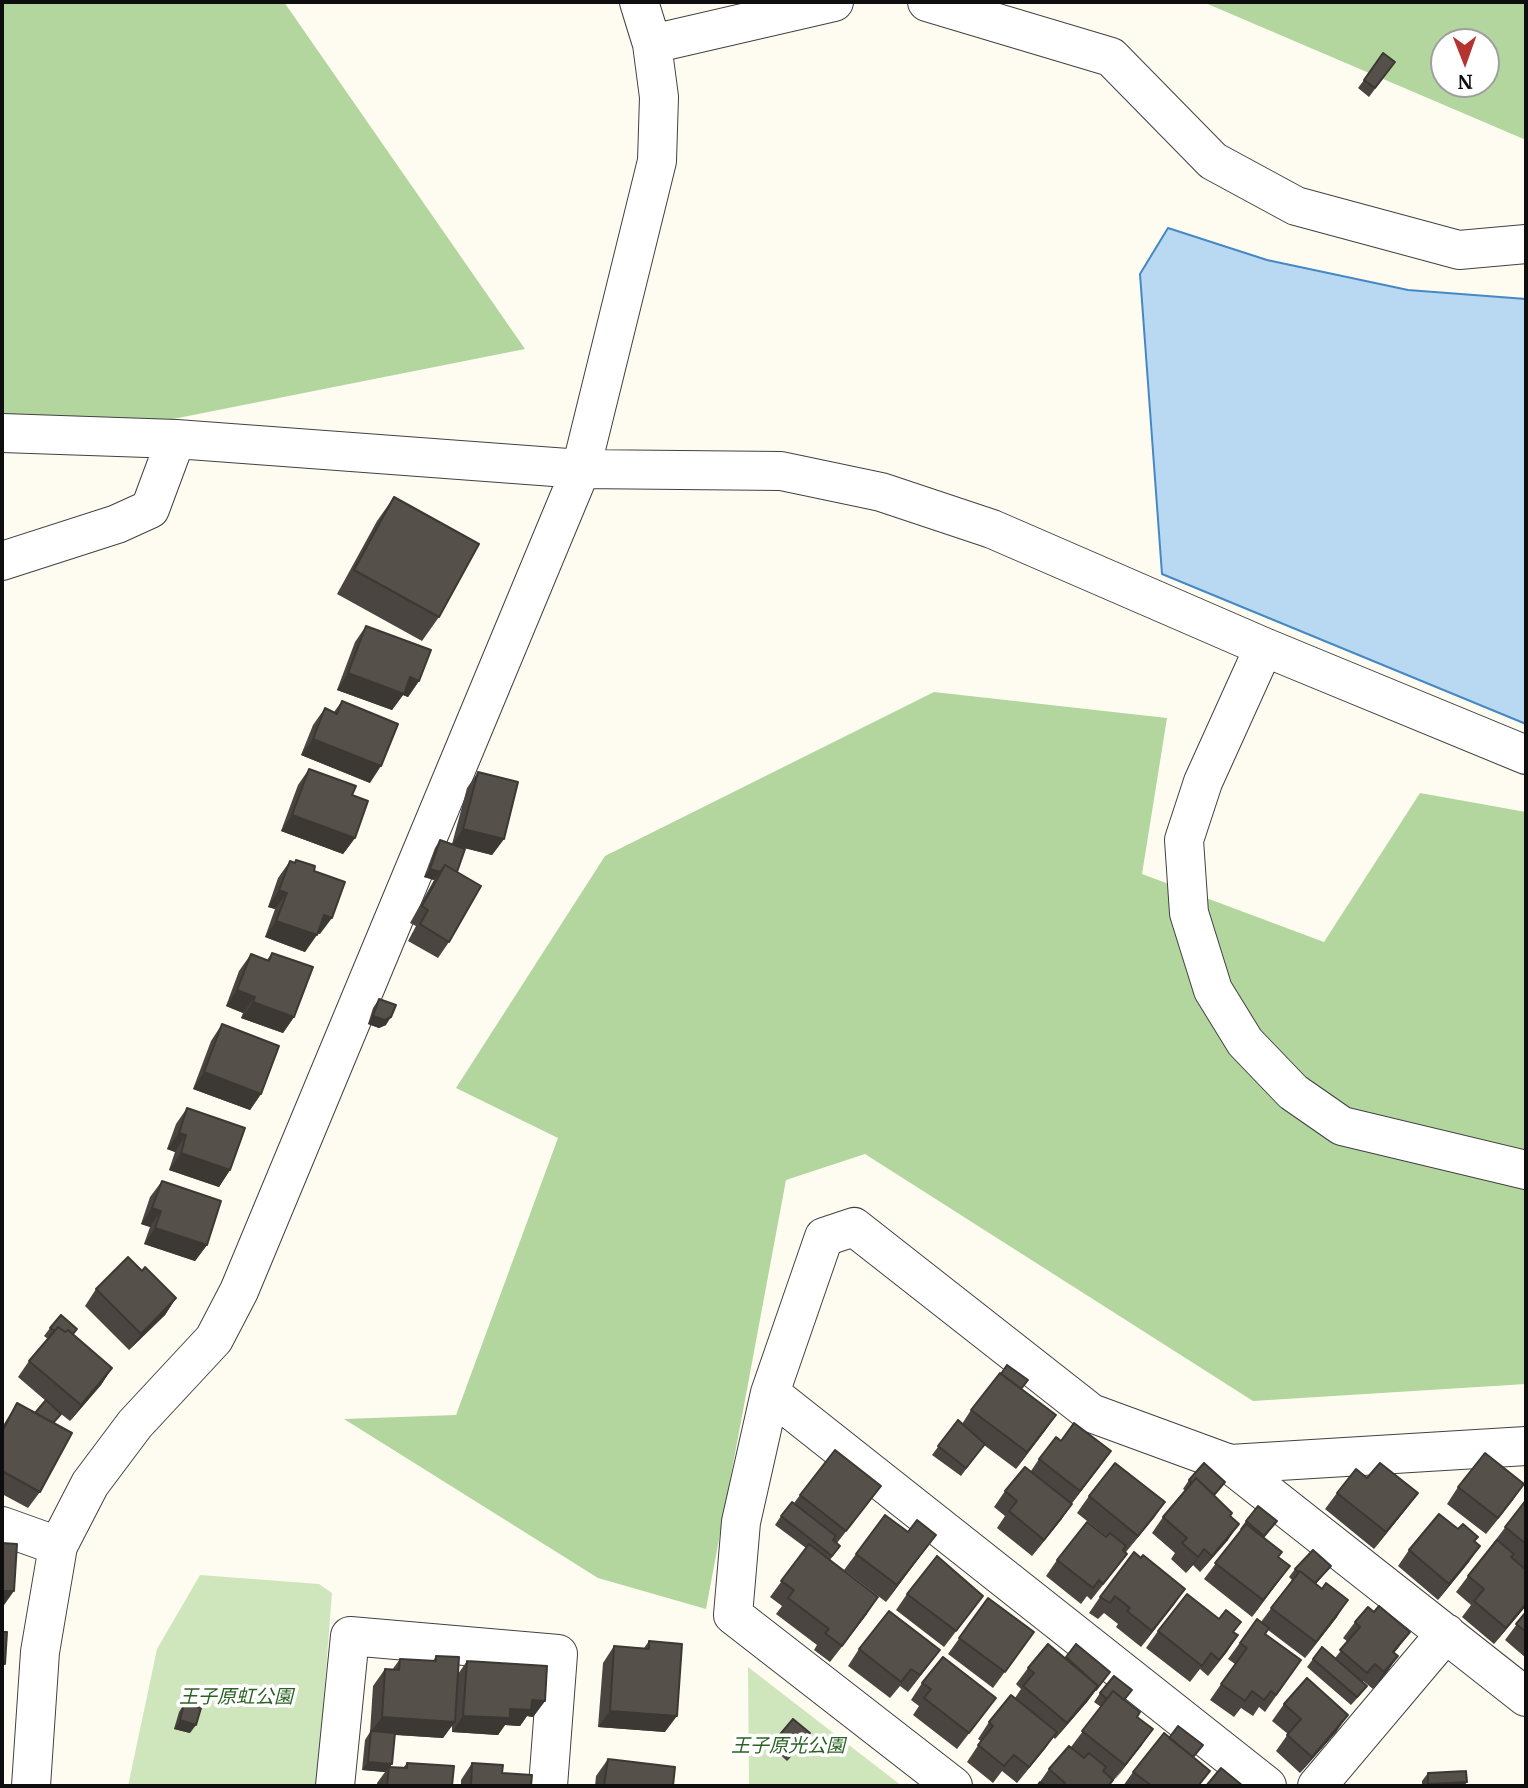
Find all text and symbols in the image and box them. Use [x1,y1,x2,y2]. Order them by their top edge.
north arrow [1430,28,1500,98]
text: N [1458,70,1473,94]
park label: 王子原虹公園 [179,1687,293,1709]
park label: 王子原光公園 [731,1736,845,1758]

